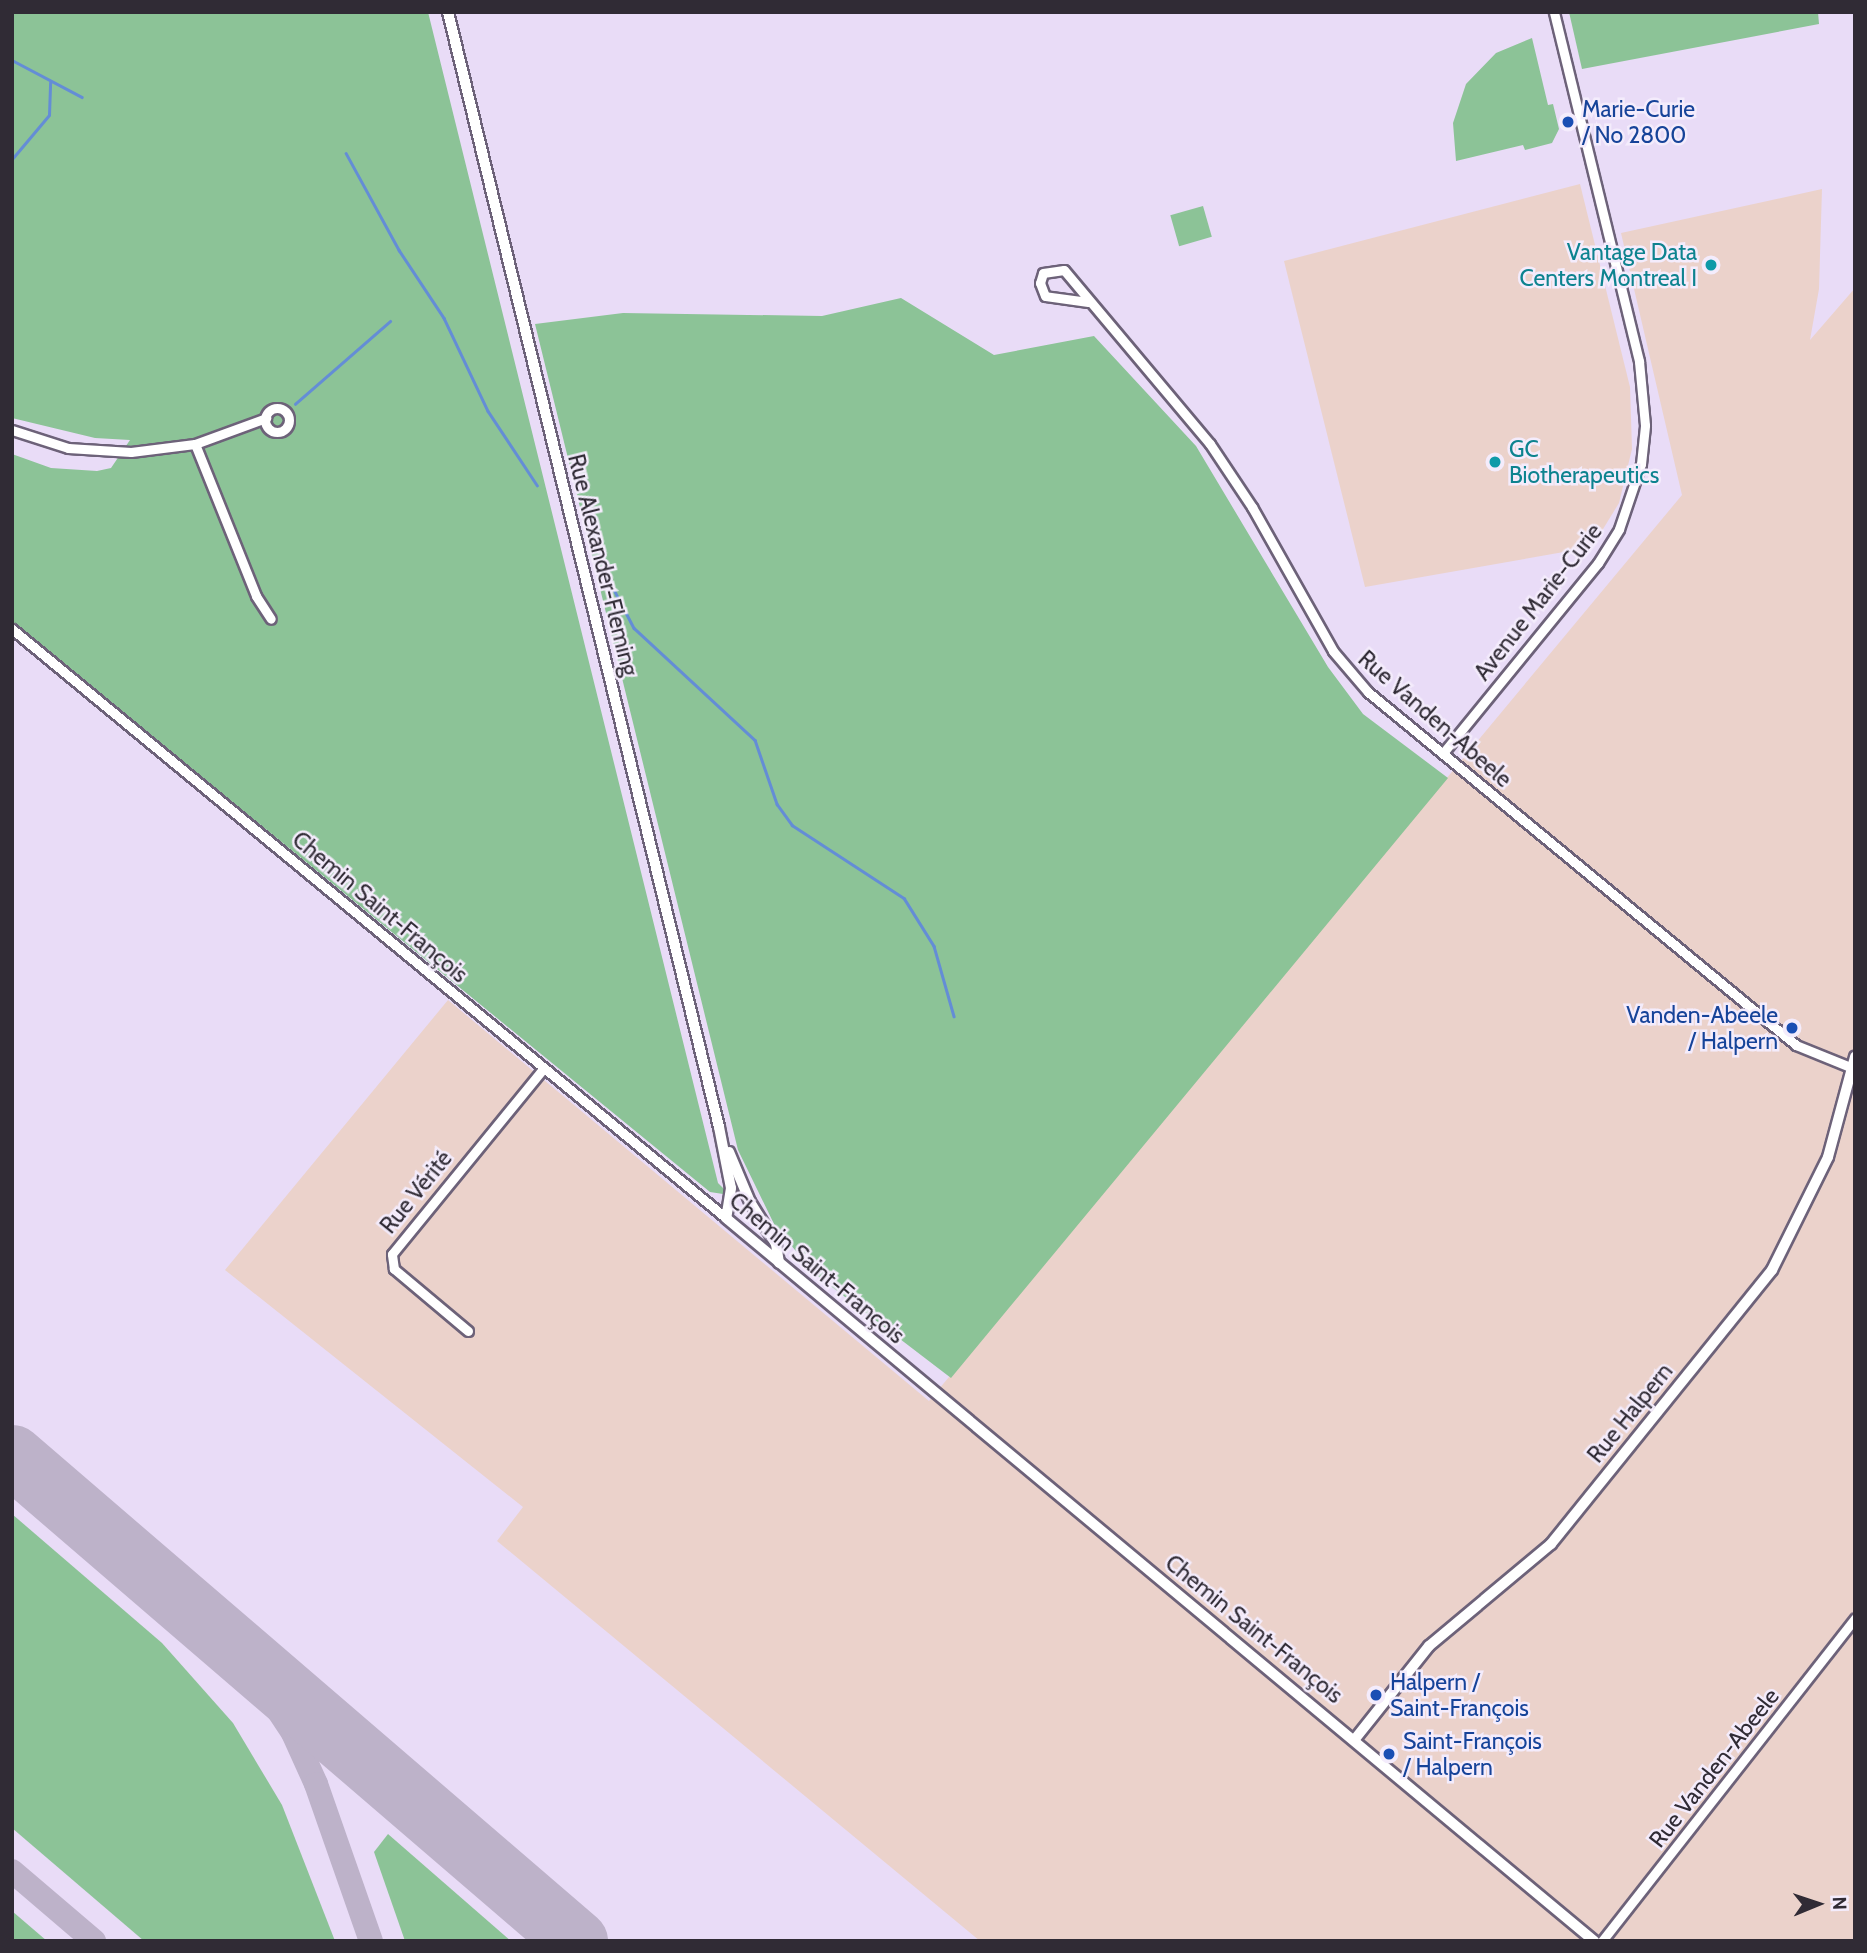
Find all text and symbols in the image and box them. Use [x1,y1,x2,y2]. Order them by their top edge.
place label: Marie-Curie / No 2800 [1582,95,1695,149]
marker: Marie-Curie / No 2800 [1560,114,1576,130]
place label: Vantage Data Centers Montreal I [1520,238,1697,292]
marker: Vantage Data Centers Montreal I [1703,257,1719,273]
place label: GC Biotherapeutics [1509,435,1659,489]
street label: Rue Alexander-Fleming [562,451,644,679]
marker: GC Biotherapeutics [1487,454,1503,470]
street label: Avenue Marie-Curie [1468,518,1608,686]
street label: Rue Vanden-Abeele [1353,645,1517,793]
street label: Chemin Saint-François [287,826,473,988]
place label: Vanden-Abeele / Halpern [1626,1001,1778,1055]
marker: Vanden-Abeele / Halpern [1784,1020,1800,1036]
street label: Rue Vérité [374,1145,458,1239]
street label: Chemin Saint-François [724,1187,910,1349]
street label: Rue Halpern [1582,1358,1678,1468]
street label: Chemin Saint-François [1160,1549,1348,1709]
place label: Halpern / Saint-François [1390,1668,1529,1722]
street label: Rue Vanden-Abeele [1643,1683,1785,1853]
marker: Halpern / Saint-François [1368,1687,1384,1703]
place label: Saint-François / Halpern [1403,1727,1542,1781]
marker: Saint-François / Halpern [1381,1746,1397,1762]
north arrow [1783,1869,1853,1939]
text: N [1828,1896,1851,1910]

